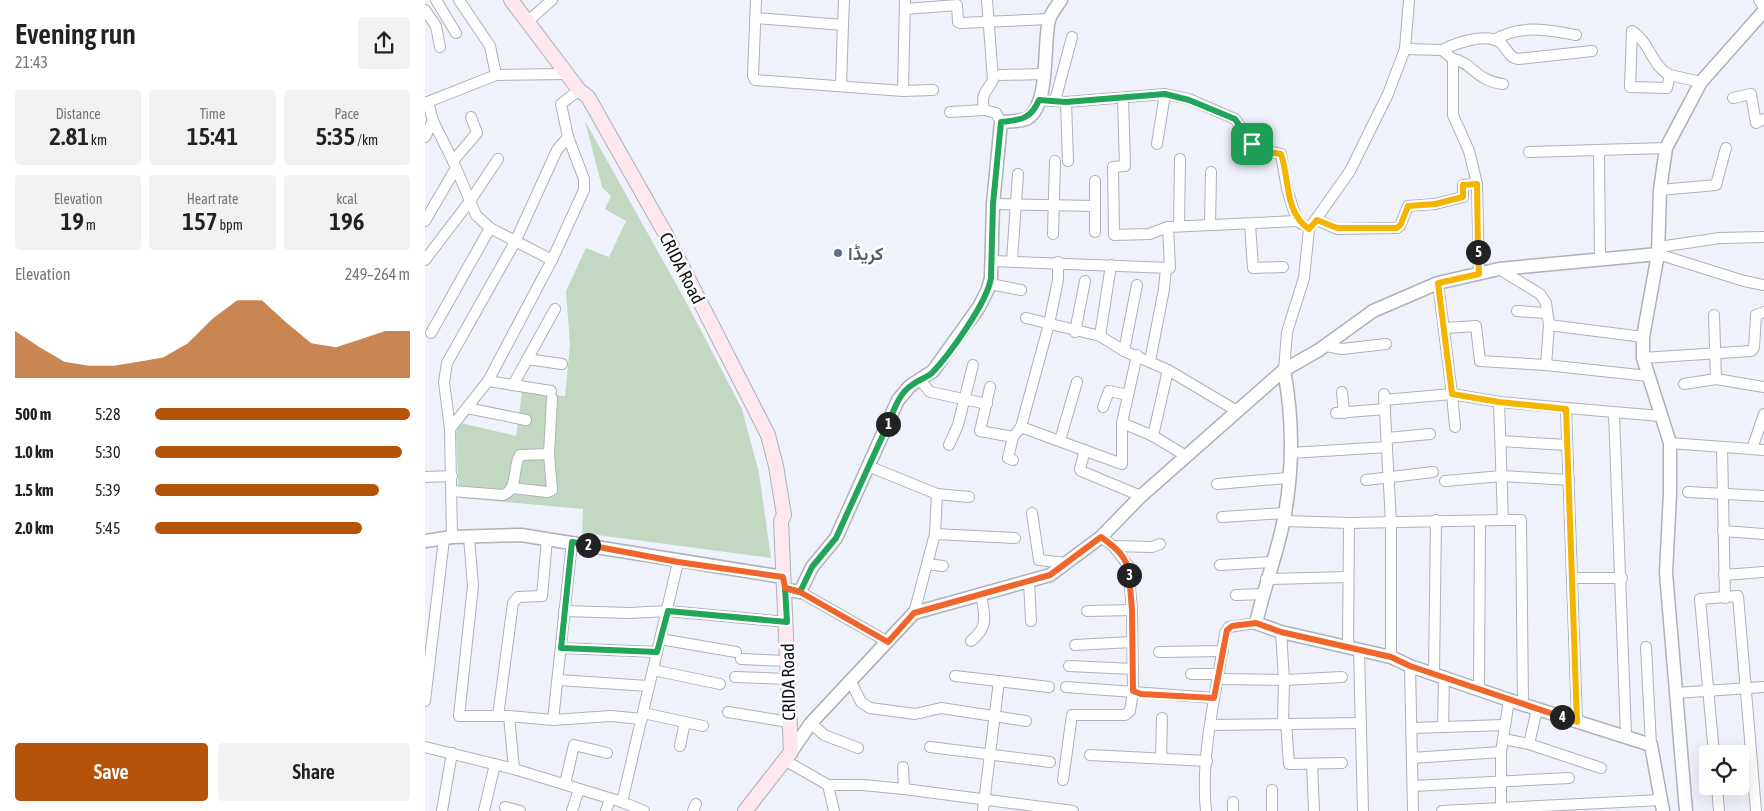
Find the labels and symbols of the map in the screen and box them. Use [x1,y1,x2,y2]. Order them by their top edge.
pin [1231,123,1273,165]
street label: CRIDA Road [655,229,709,307]
pin: 5 [1465,240,1491,264]
place label: کریڈا [848,243,884,265]
marker: کریڈا [832,247,844,259]
pin: 1 [875,412,901,436]
pin: 2 [575,532,601,558]
pin: 3 [1117,562,1141,588]
street label: CRIDA Road [777,643,799,721]
pin: 4 [1549,704,1575,730]

